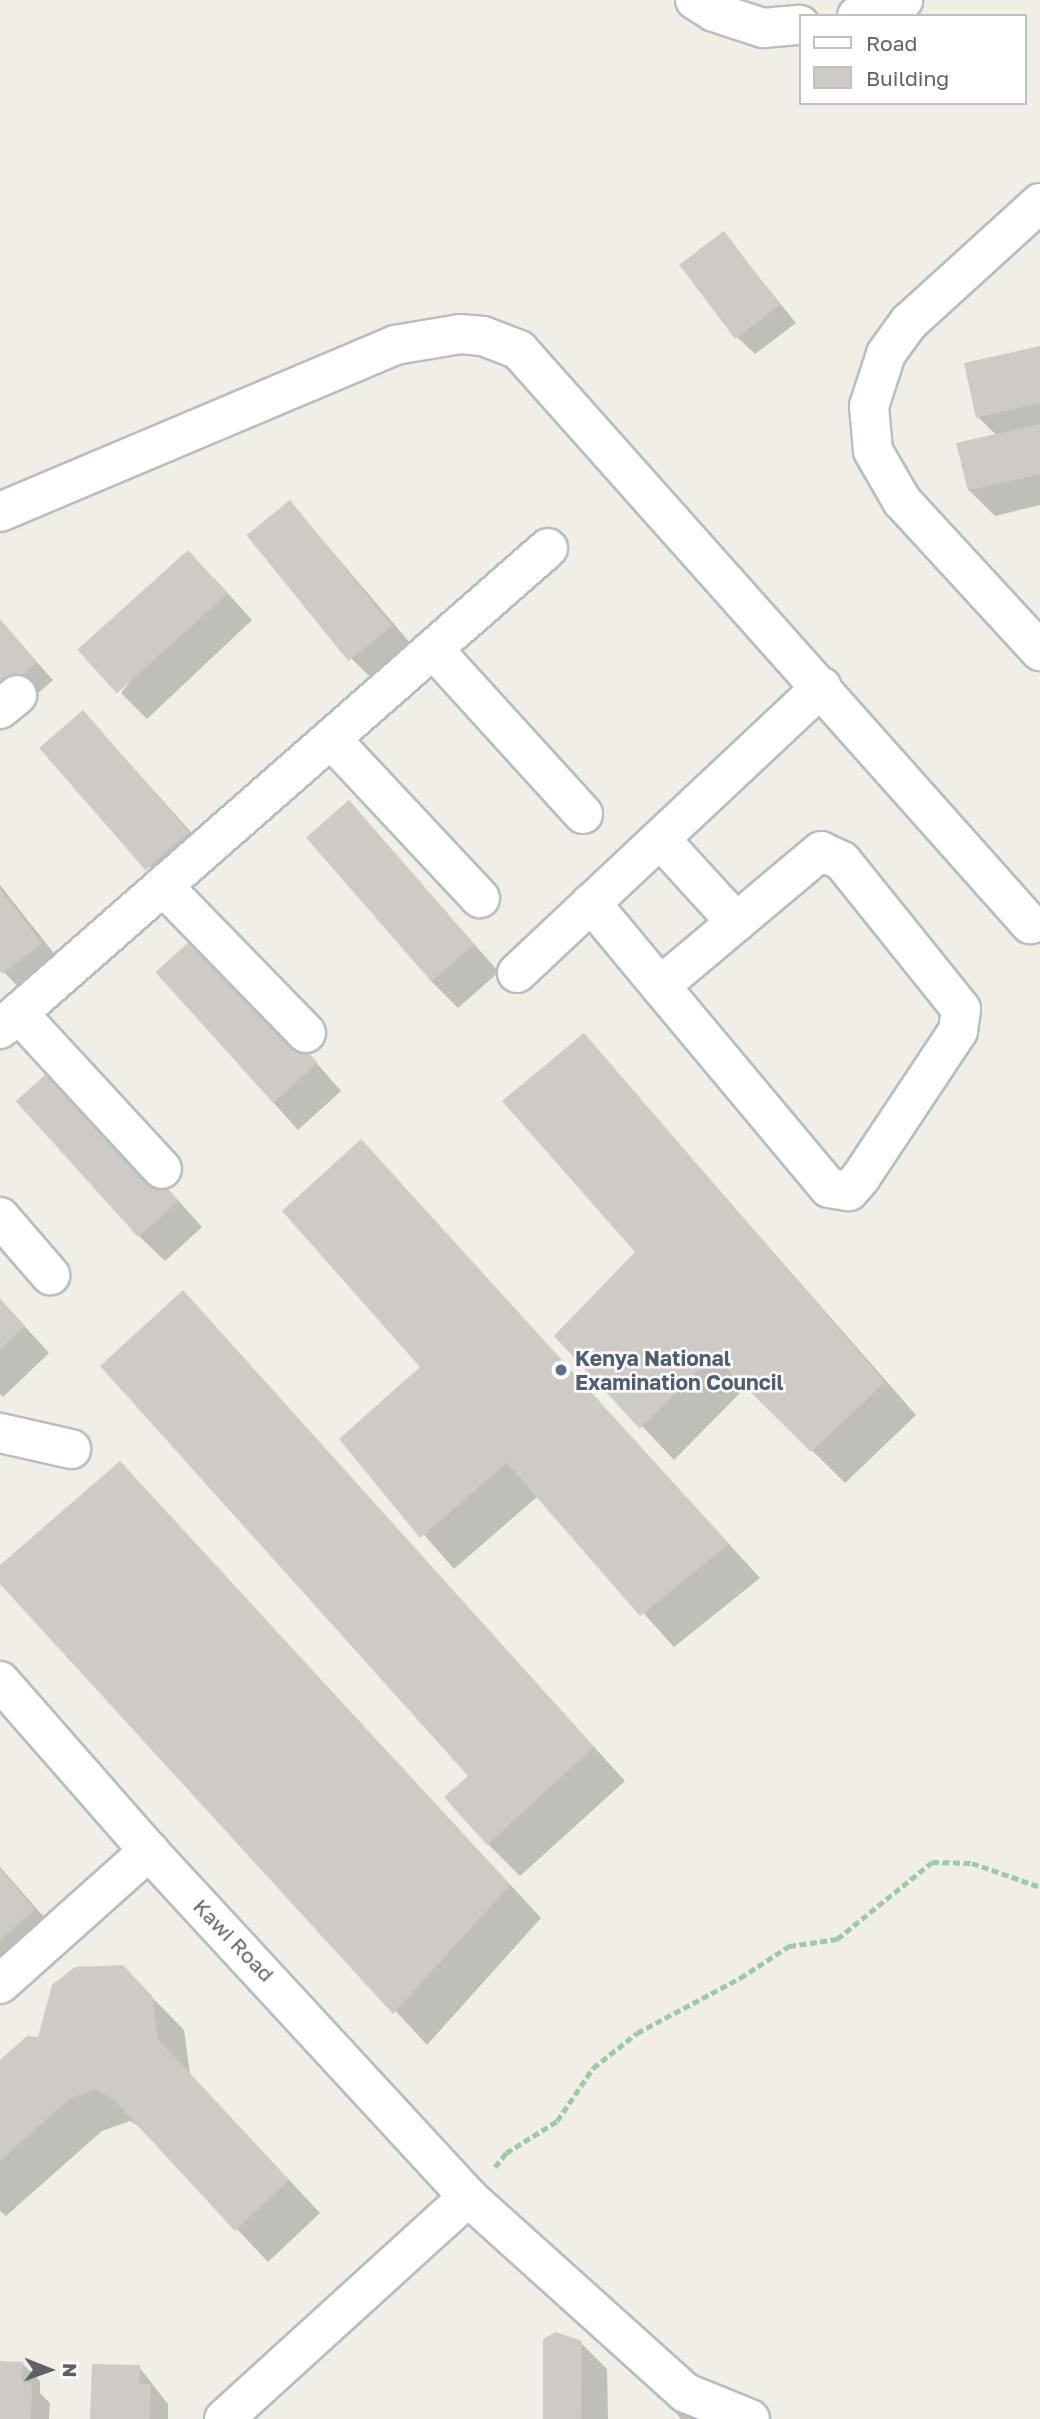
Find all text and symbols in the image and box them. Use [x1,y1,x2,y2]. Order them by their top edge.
legend [799,14,1026,105]
text: Road [866,30,917,56]
text: Building [866,65,949,91]
place label: Kenya National Examination Council [575,1345,784,1395]
marker: Kenya National Examination Council [553,1362,569,1378]
street label: Kawi Road [188,1893,280,1987]
north arrow [14,2335,84,2405]
text: N [59,2363,82,2378]

